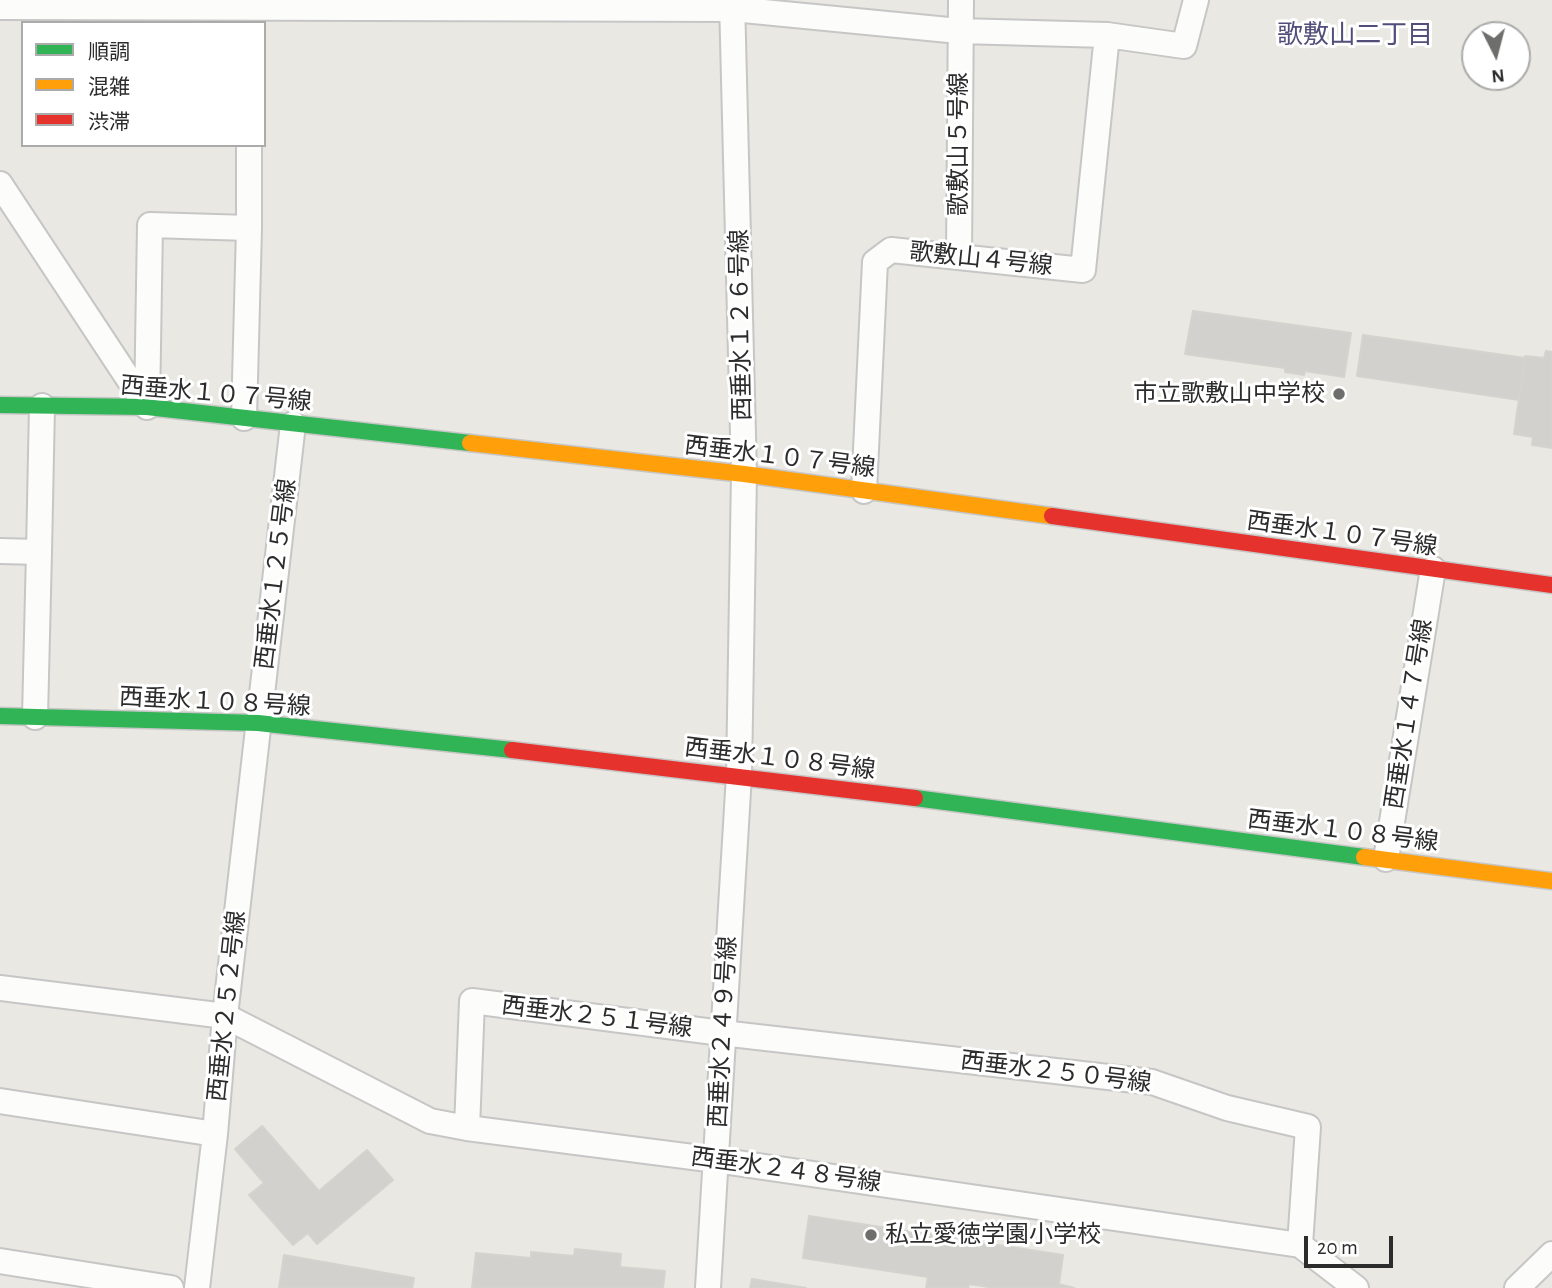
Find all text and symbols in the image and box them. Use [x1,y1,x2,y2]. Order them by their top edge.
district label: 歌敷山二丁目 [1277,19,1433,51]
legend [21,21,266,147]
north arrow [1461,21,1531,91]
text: 順調 [88,42,130,63]
text: N [1490,65,1506,86]
street label: 歌敷山５号線 [945,72,973,216]
text: 混雑 [88,77,130,98]
text: 渋滞 [88,112,130,133]
street label: 西垂水１２６号線 [725,229,757,421]
street label: 歌敷山４号線 [908,237,1054,281]
street label: 西垂水１０７号線 [119,371,313,417]
place label: 市立歌敷山中学校 [1133,380,1325,408]
marker: 市立歌敷山中学校 [1331,386,1347,402]
street label: 西垂水１０７号線 [683,431,877,483]
street label: 西垂水１２５号線 [250,477,302,671]
street label: 西垂水１０７号線 [1245,506,1439,562]
street label: 西垂水１４７号線 [1380,617,1438,811]
street label: 西垂水１０８号線 [118,683,312,721]
street label: 西垂水１０８号線 [683,733,877,785]
street label: 西垂水１０８号線 [1246,805,1440,857]
street label: 西垂水２５２号線 [203,909,251,1103]
street label: 西垂水２４９号線 [704,935,742,1129]
street label: 西垂水２５１号線 [500,991,694,1043]
street label: 西垂水２５０号線 [959,1046,1153,1098]
street label: 西垂水２４８号線 [689,1142,883,1198]
place label: 私立愛徳学園小学校 [885,1221,1101,1249]
scale bar [1307,1222,1396,1266]
marker: 私立愛徳学園小学校 [863,1227,879,1243]
text: 20 m [1317,1237,1358,1258]

